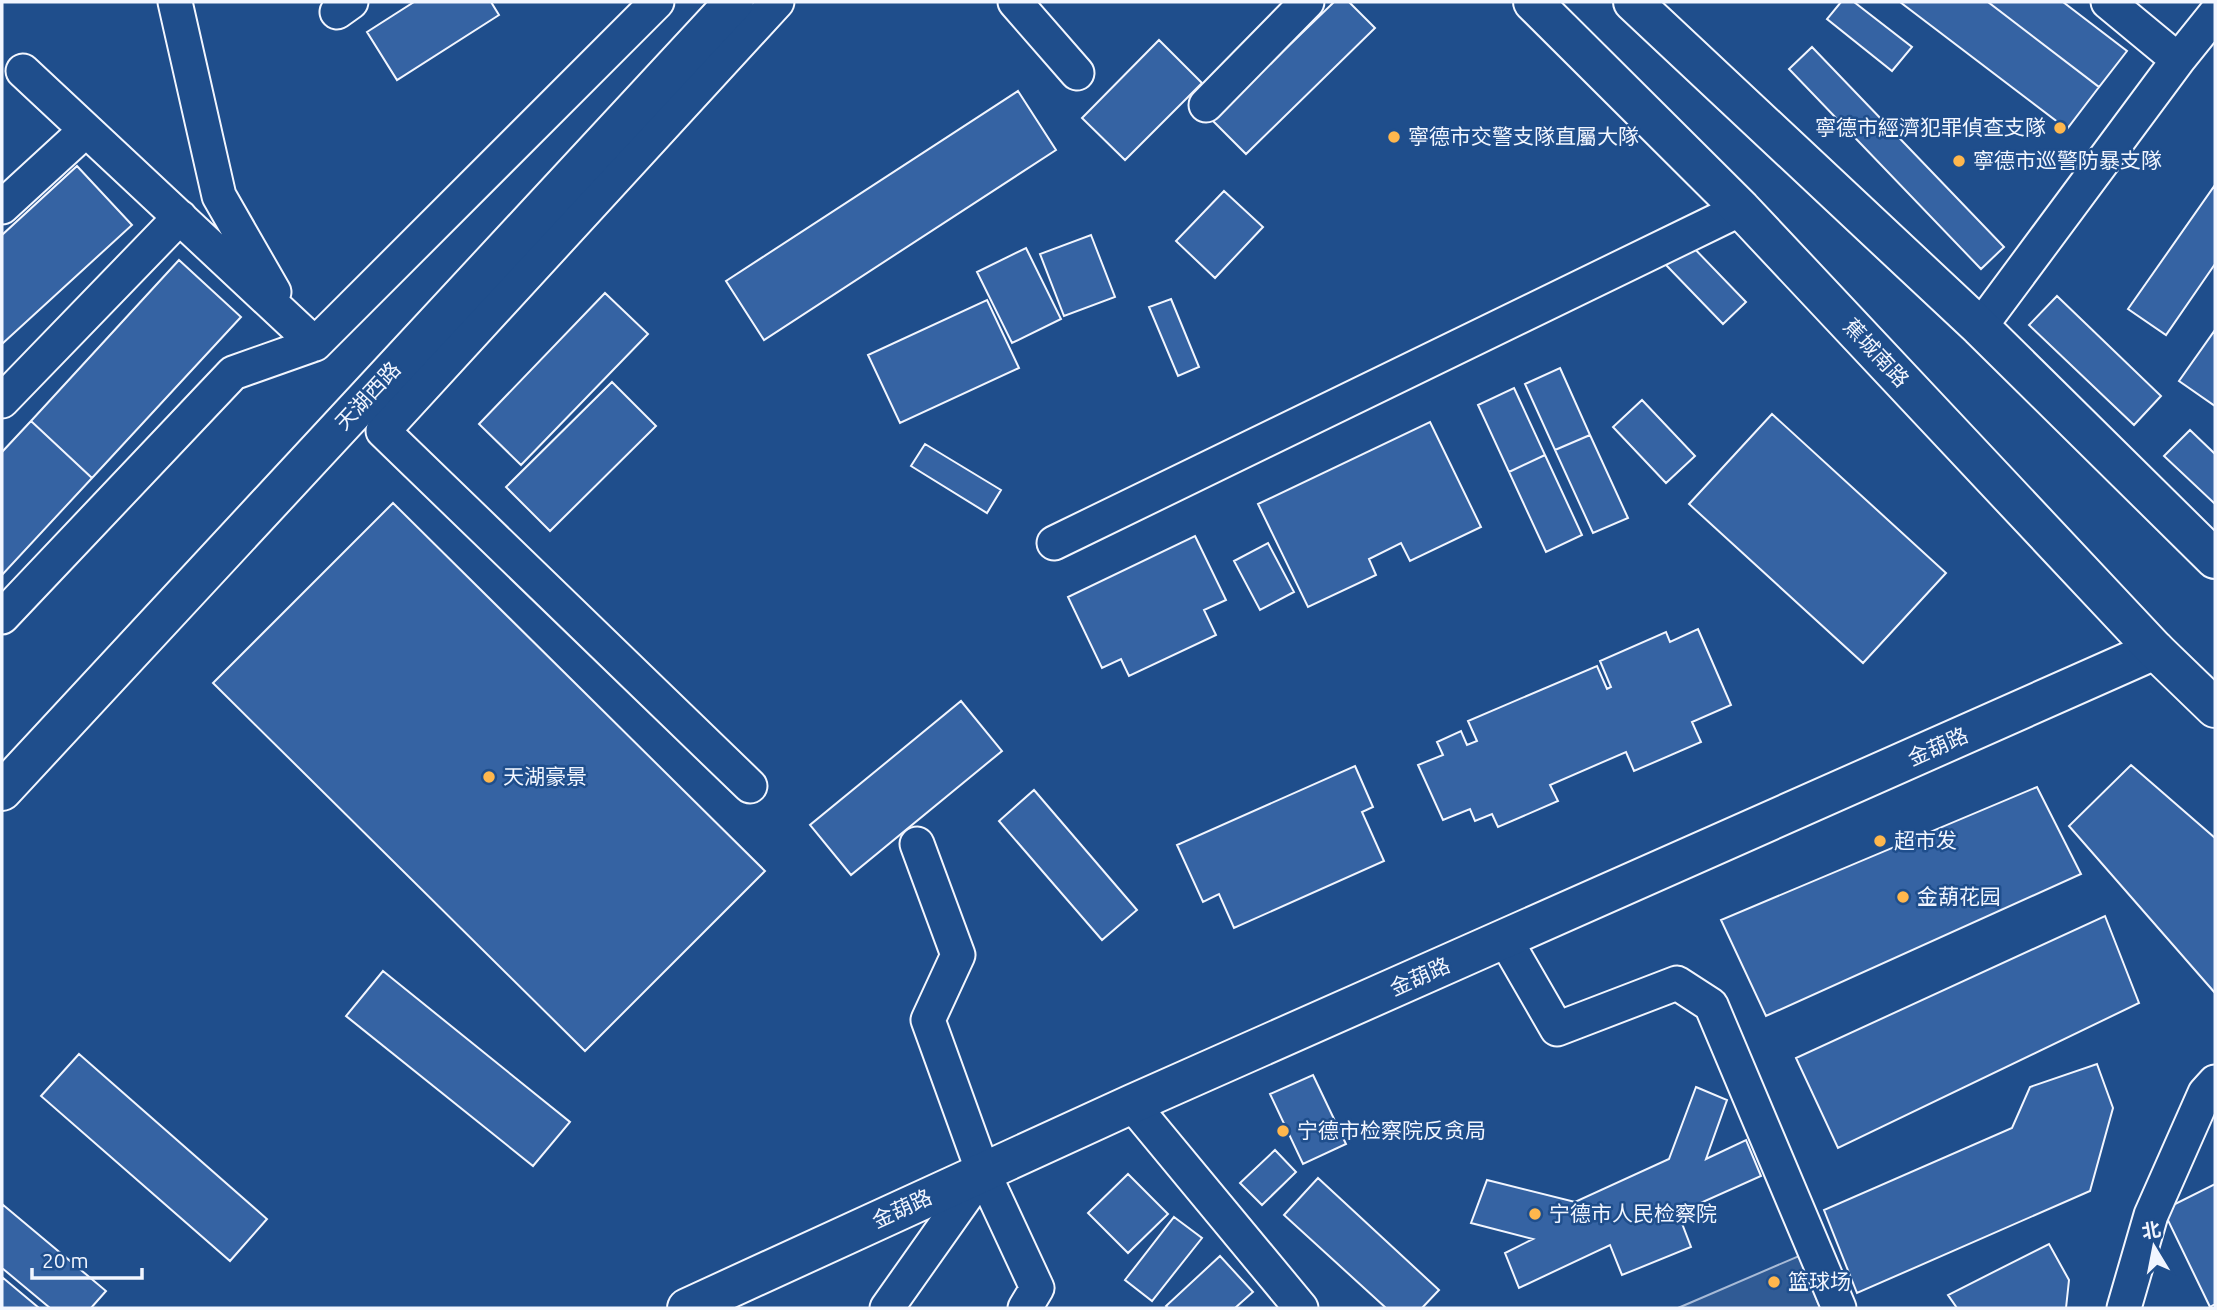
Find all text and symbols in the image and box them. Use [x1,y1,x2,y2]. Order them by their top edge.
place label: 寧德市經濟犯罪偵查支隊 [1815,115,2046,139]
marker: 寧德市經濟犯罪偵查支隊 [2052,120,2068,136]
place label: 寧德市交警支隊直屬大隊 [1408,124,1639,148]
marker: 寧德市交警支隊直屬大隊 [1386,129,1402,145]
place label: 寧德市巡警防暴支隊 [1973,148,2162,172]
marker: 寧德市巡警防暴支隊 [1951,153,1967,169]
street label: 蕉城南路 [1839,313,1914,391]
street label: 天湖西路 [330,356,405,434]
street label: 金葫路 [1904,722,1971,770]
place label: 天湖豪景 [503,764,587,788]
marker: 天湖豪景 [481,769,497,785]
place label: 超市发 [1894,828,1957,852]
marker: 超市发 [1872,833,1888,849]
place label: 金葫花园 [1917,884,2001,908]
marker: 金葫花园 [1895,889,1911,905]
street label: 金葫路 [1386,952,1453,1000]
place label: 宁德市检察院反贪局 [1297,1118,1486,1142]
marker: 宁德市检察院反贪局 [1275,1123,1291,1139]
street label: 金葫路 [868,1184,935,1232]
place label: 宁德市人民检察院 [1549,1201,1717,1225]
marker: 宁德市人民检察院 [1527,1206,1543,1222]
north arrow [2119,1212,2189,1282]
text: 北 [2140,1218,2162,1243]
scale bar [32,1236,142,1280]
text: 20 m [42,1248,89,1272]
place label: 篮球场 [1788,1269,1851,1293]
marker: 篮球场 [1766,1274,1782,1290]

